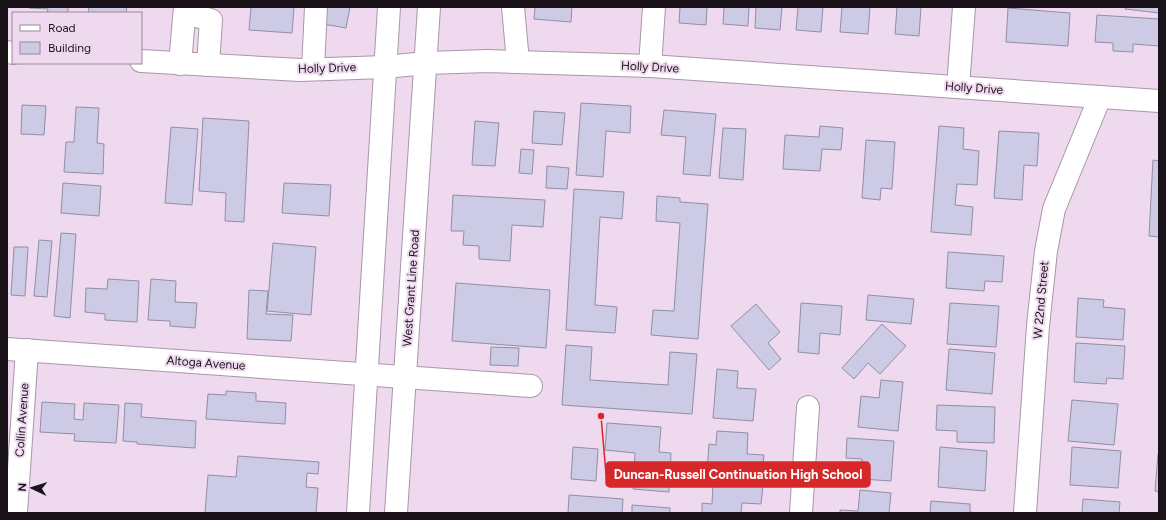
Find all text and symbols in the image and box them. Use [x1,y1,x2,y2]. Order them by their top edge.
legend [12,12,142,64]
text: Road [48,21,76,35]
text: Building [48,41,91,55]
street label: Holly Drive [621,58,680,76]
street label: Holly Drive [298,60,357,76]
street label: Holly Drive [944,79,1004,97]
street label: West Grant Line Road [400,229,422,347]
street label: W 22nd Street [1031,260,1051,340]
street label: Altoga Avenue [166,353,246,373]
street label: Collin Avenue [12,382,32,457]
callout: Duncan-Russell Continuation High School [606,462,870,487]
text: Duncan-Russell Continuation High School [614,467,862,482]
north arrow [12,468,52,508]
text: N [16,483,29,492]

